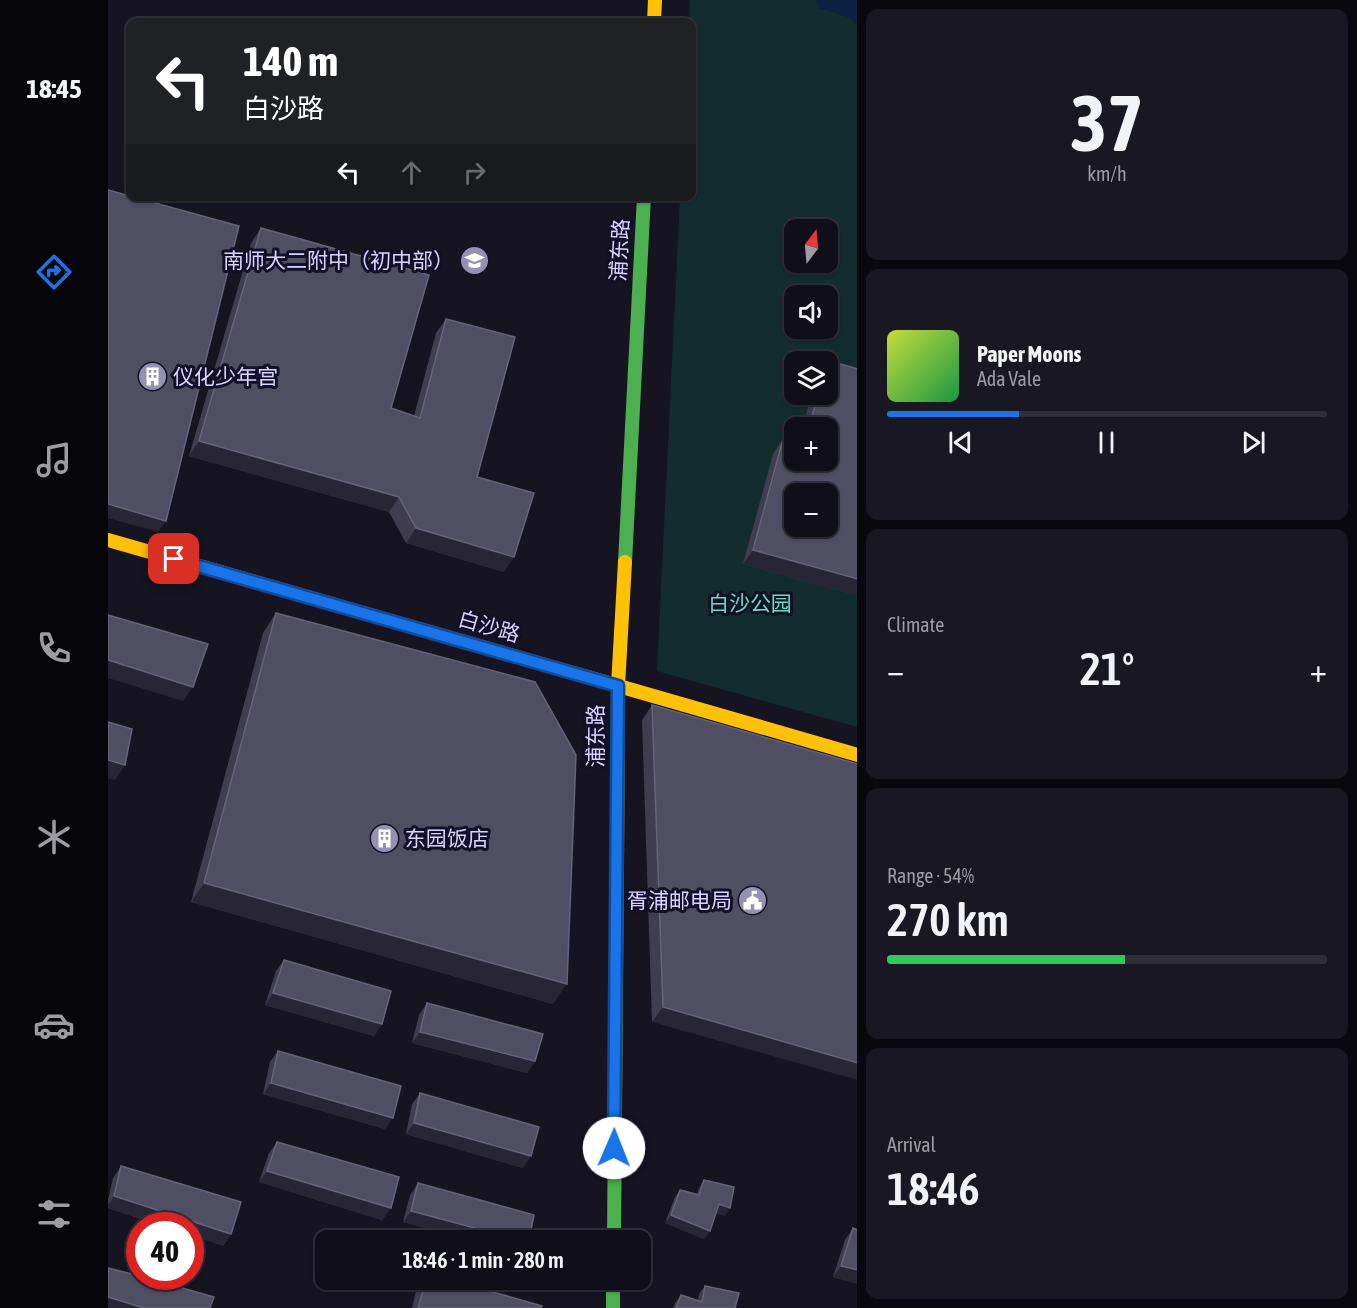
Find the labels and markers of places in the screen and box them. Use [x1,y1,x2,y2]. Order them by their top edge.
school or university icon: 南师大二附中（初中部） [459,245,491,277]
place label: 南师大二附中（初中部） [223,248,454,272]
building icon: 仪化少年宫 [136,361,168,393]
place label: 仪化少年宫 [173,364,278,388]
pin [148,533,199,584]
building icon: 东园饭店 [368,823,400,855]
place label: 东园饭店 [405,826,489,850]
public building icon: 胥浦邮电局 [737,885,769,917]
place label: 胥浦邮电局 [627,888,732,912]

